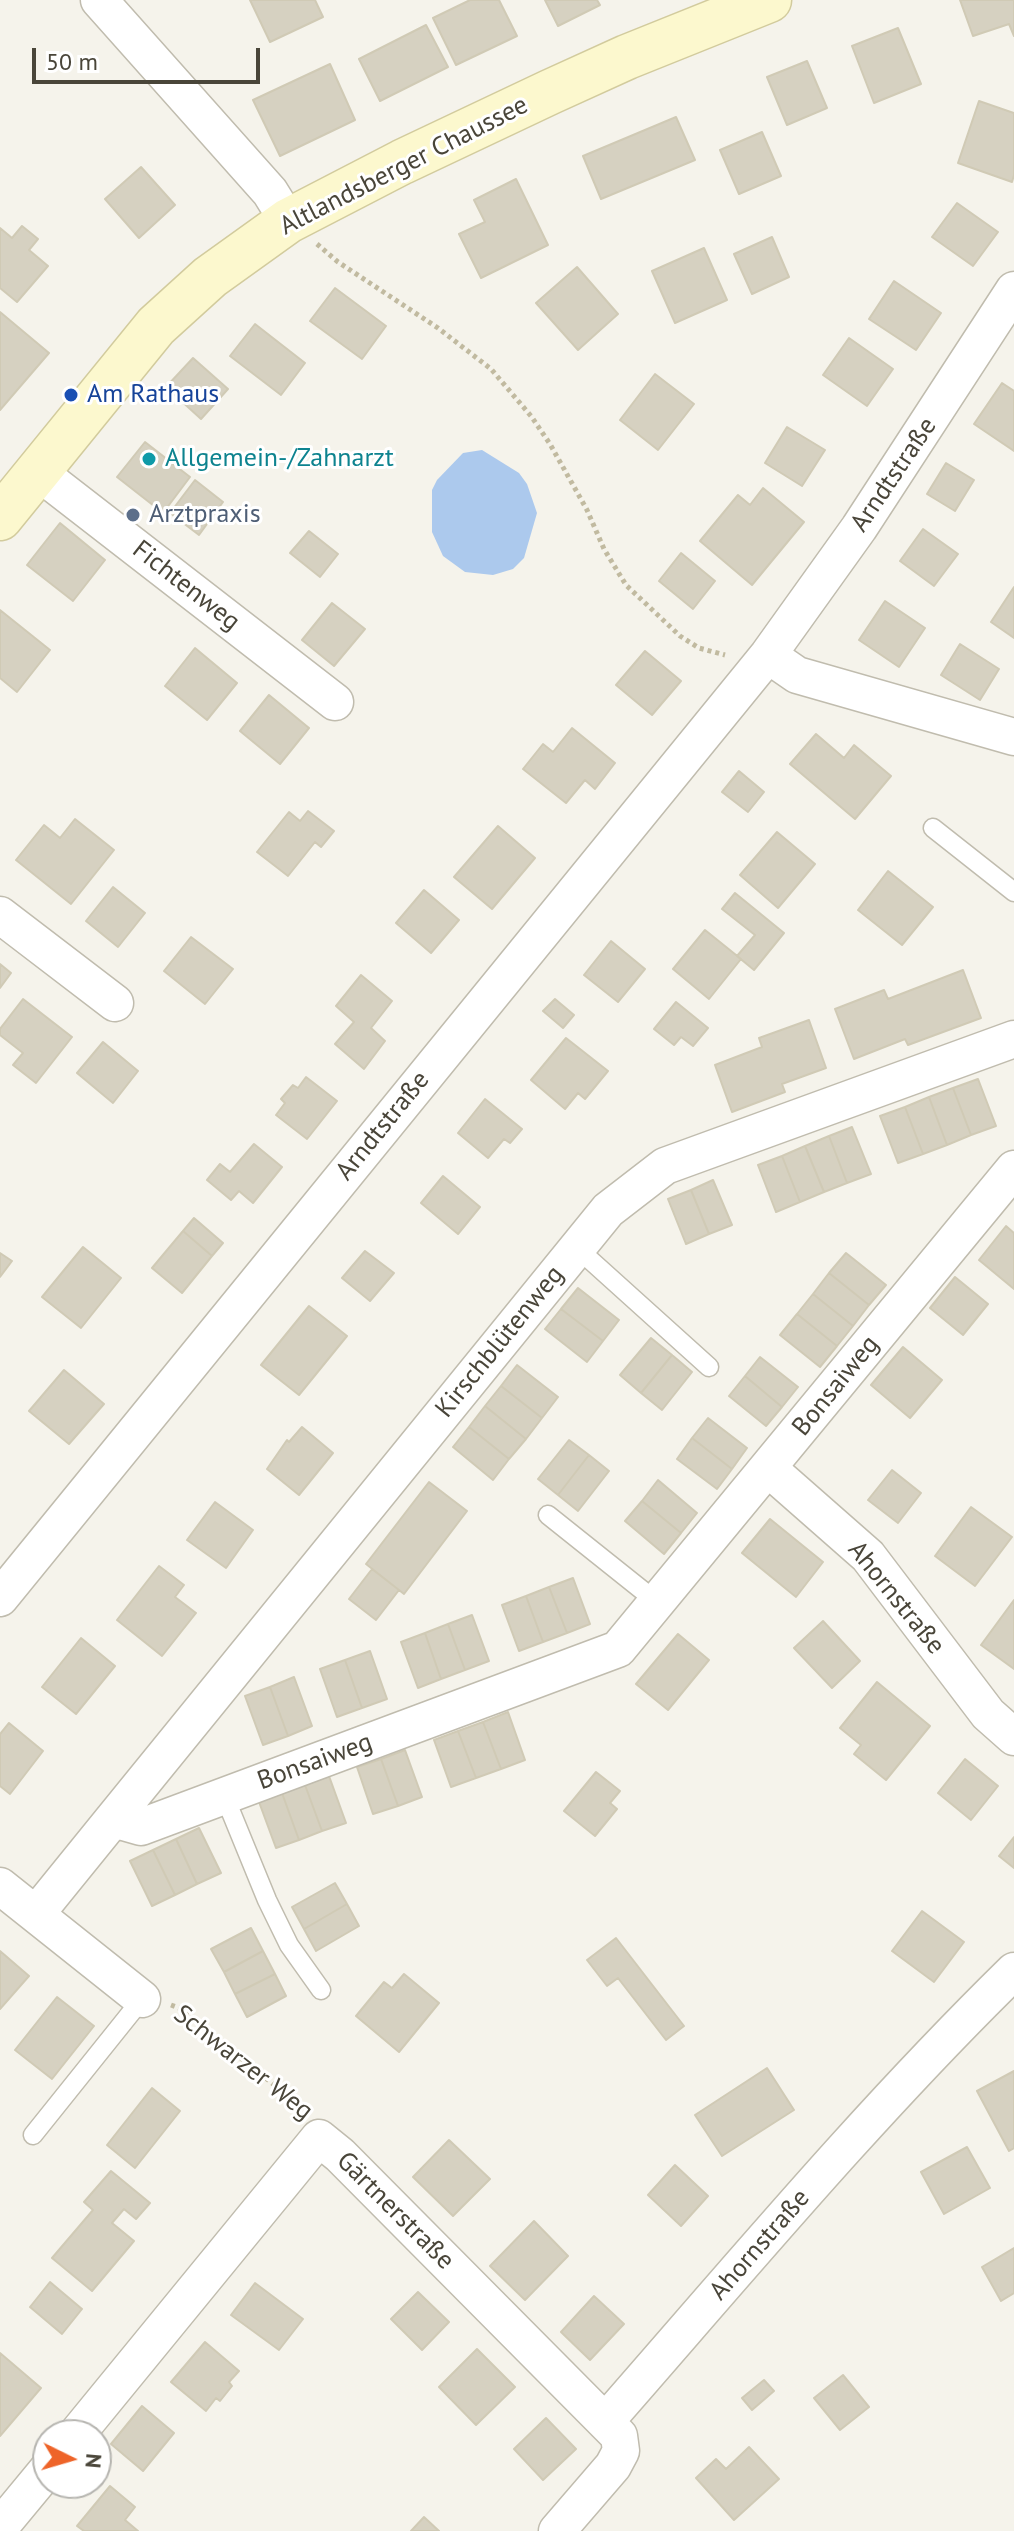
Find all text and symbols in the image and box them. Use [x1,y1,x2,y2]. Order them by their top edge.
scale bar [36,32,264,82]
text: 50 m [46,46,98,77]
street label: Altlandsberger Chaussee [275,90,533,242]
place label: Am Rathaus [87,379,219,411]
marker: Am Rathaus [62,386,80,404]
street label: Arndtstraße [844,412,944,538]
place label: Allgemein-/Zahnarzt [165,443,394,475]
marker: Allgemein-/Zahnarzt [140,450,158,468]
place label: Arztpraxis [149,499,261,531]
marker: Arztpraxis [124,506,142,524]
street label: Fichtenweg [126,534,246,638]
street label: Arndtstraße [330,1065,436,1187]
street label: Kirschblütenweg [429,1260,571,1424]
street label: Bonsaiweg [786,1330,886,1442]
street label: Ahornstraße [841,1535,951,1661]
street label: Bonsaiweg [253,1727,377,1797]
street label: Schwarzer Weg [167,1999,319,2127]
street label: Gärtnerstraße [330,2146,460,2276]
street label: Ahornstraße [703,2183,817,2307]
north arrow [32,2419,112,2499]
text: N [79,2452,108,2469]

